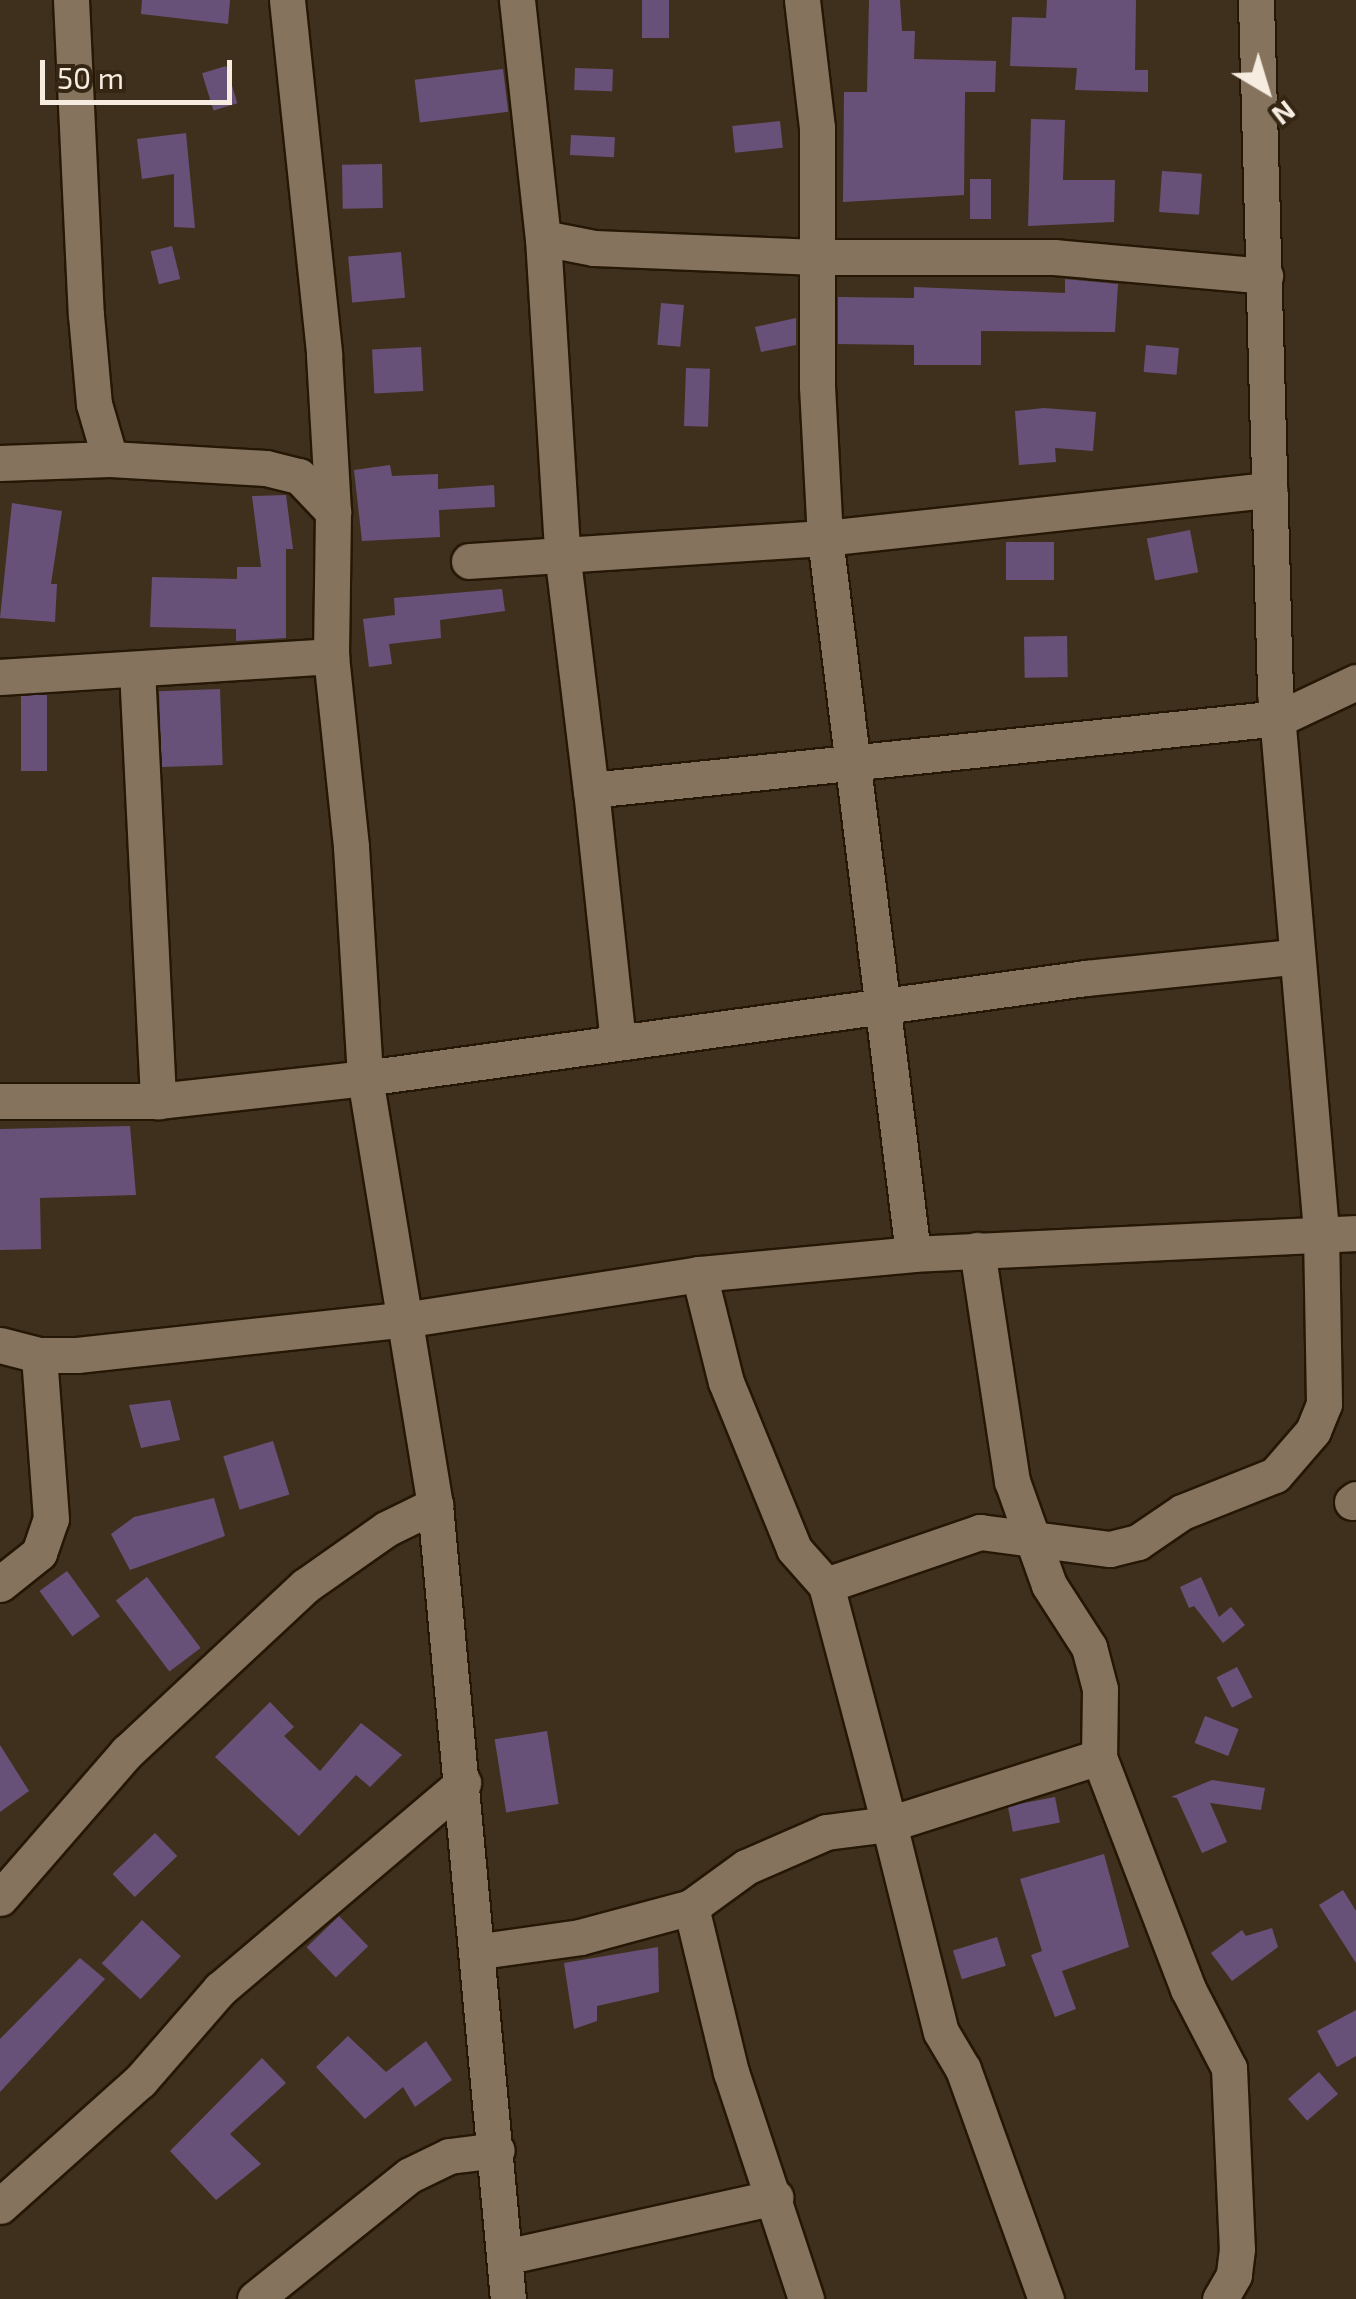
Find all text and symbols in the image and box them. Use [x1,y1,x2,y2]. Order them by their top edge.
scale bar [45,40,238,102]
north arrow [1216,40,1316,140]
text: 50 m [57,59,124,95]
text: N [1266,94,1303,133]

